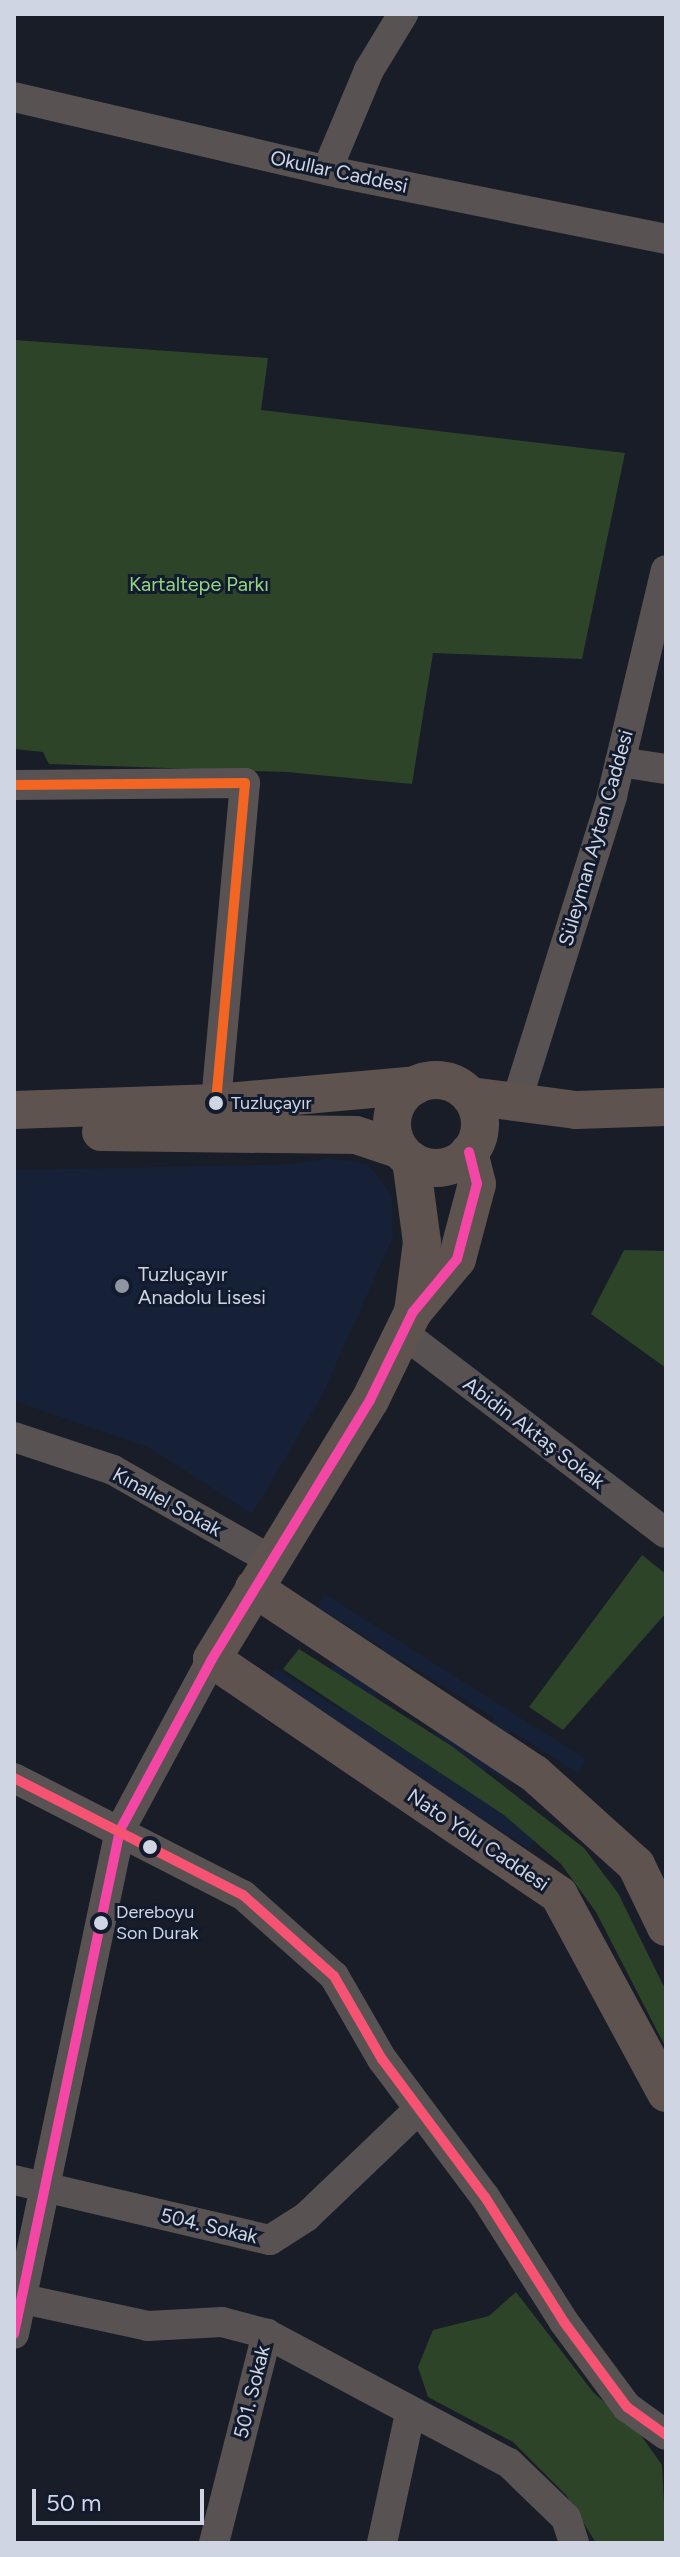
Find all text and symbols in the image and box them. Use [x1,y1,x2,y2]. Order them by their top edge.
street label: Okullar Caddesi [268,146,410,198]
park label: Kartaltepe Parkı [129,572,269,596]
street label: Süleyman Ayten Caddesi [554,727,638,949]
place label: Tuzluçayır [231,1092,311,1114]
marker: Tuzluçayır [208,1095,224,1111]
place label: Tuzluçayır Anadolu Lisesi [138,1262,266,1309]
marker: Tuzluçayır Anadolu Lisesi [113,1277,131,1295]
street label: Abidin Aktaş Sokak [459,1372,609,1494]
street label: Kınalıel Sokak [108,1462,226,1542]
street label: Nato Yolu Caddesi [403,1784,553,1896]
unlabelled marker [142,1839,158,1855]
place label: Dereboyu Son Durak [116,1902,198,1944]
marker: Dereboyu Son Durak [93,1915,109,1931]
street label: 504. Sokak [158,2203,260,2249]
street label: 501. Sokak [229,2343,275,2441]
scale bar [36,2473,208,2523]
text: 50 m [46,2488,102,2517]

